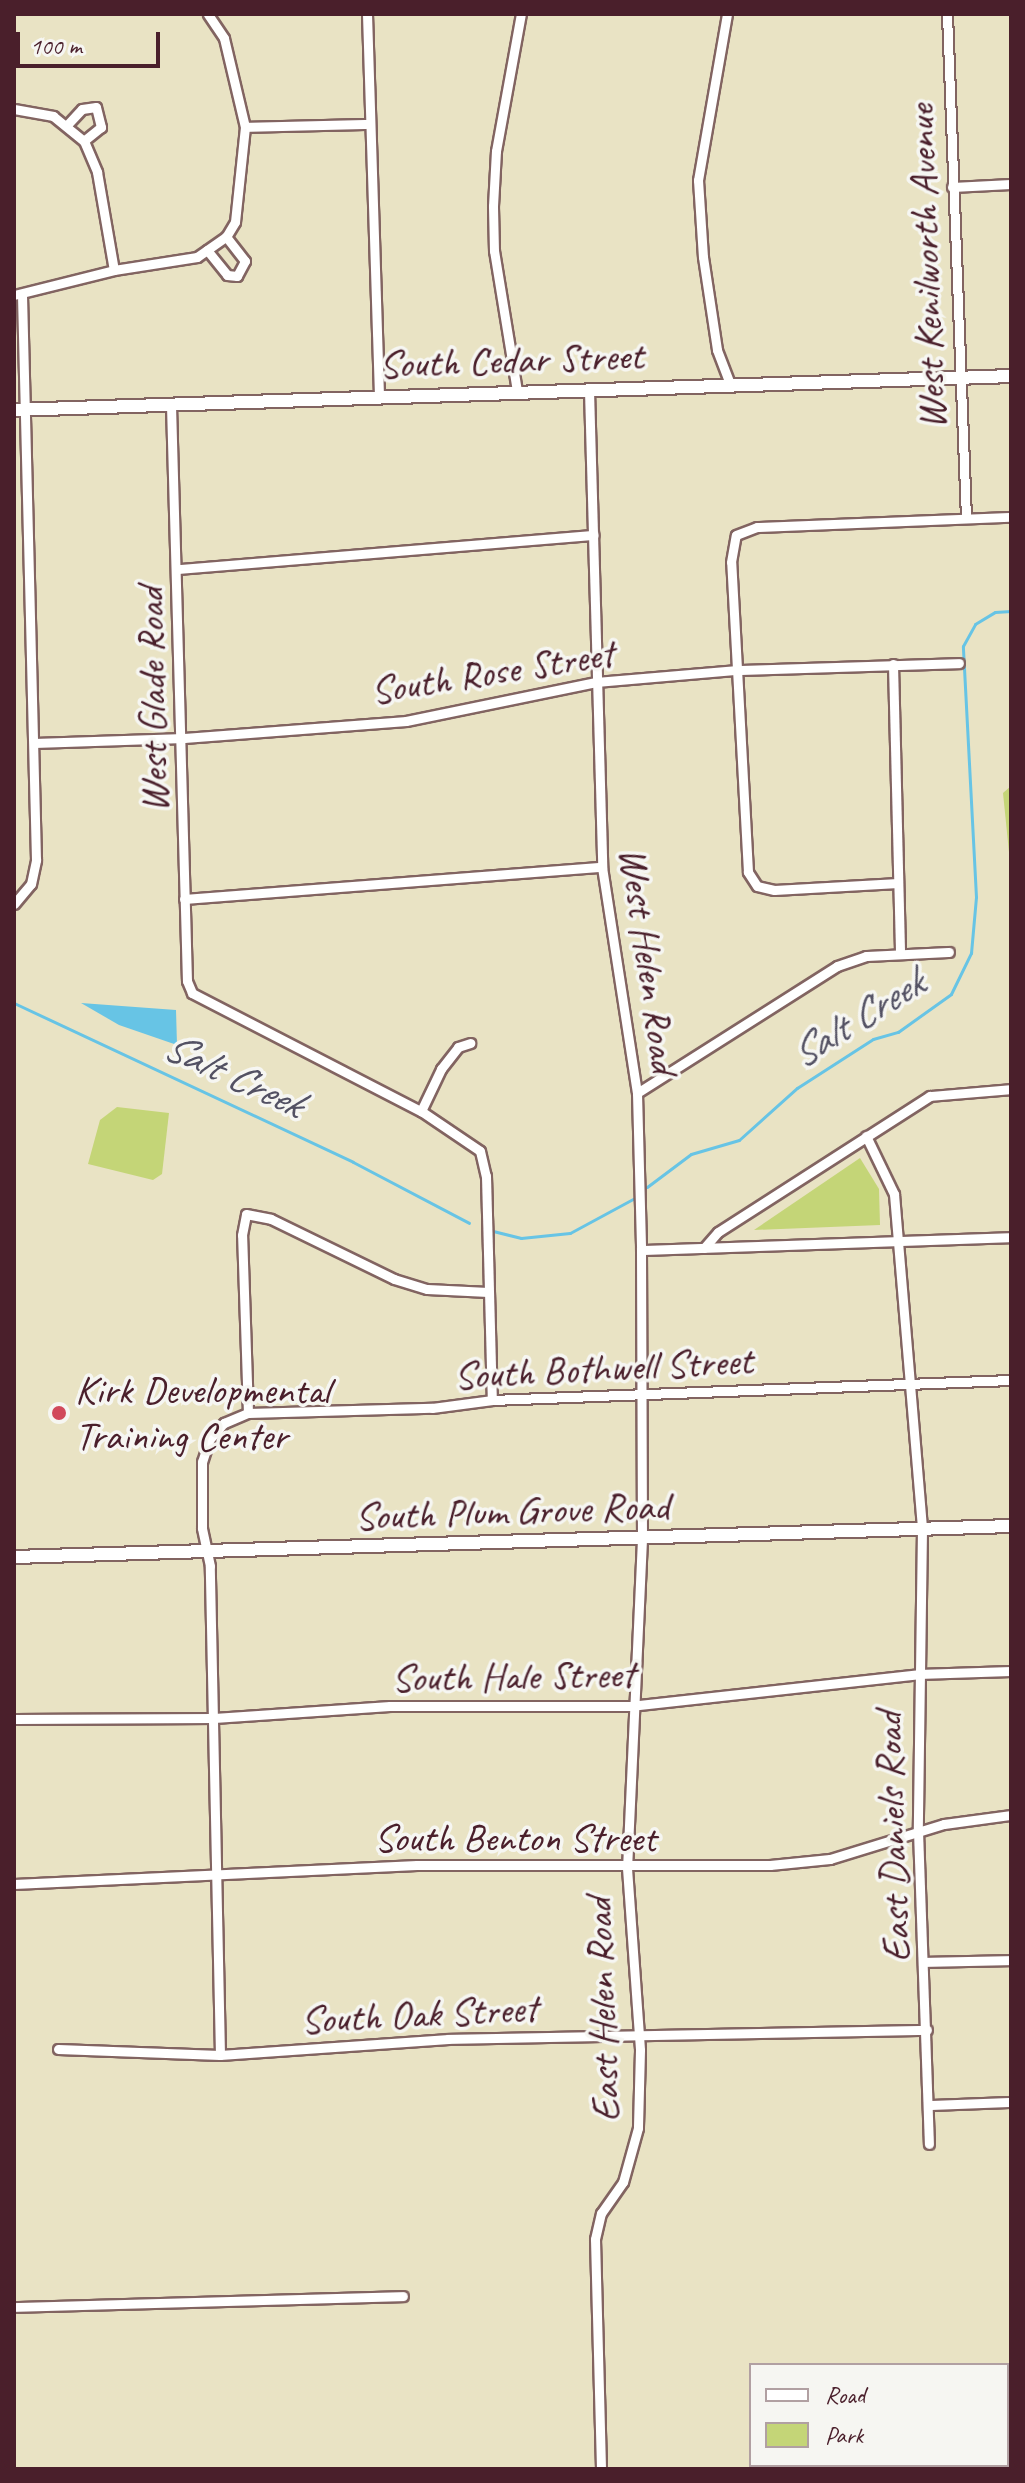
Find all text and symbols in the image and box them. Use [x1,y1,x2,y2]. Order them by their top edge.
scale bar [20,16,164,66]
text: 100 m [30,31,82,61]
street label: West Kenilworth Avenue [896,104,956,430]
street label: South Cedar Street [378,331,644,389]
street label: West Glade Road [126,585,178,815]
street label: South Rose Street [366,629,618,715]
street label: West Helen Road [609,843,689,1077]
water label: Salt Creek [781,959,933,1079]
water label: Salt Creek [156,1021,310,1129]
street label: South Bothwell Street [452,1336,754,1400]
place label: Kirk Developmental Training Center [75,1366,330,1460]
marker: Kirk Developmental Training Center [50,1404,68,1422]
street label: South Plum Grove Road [354,1482,670,1540]
street label: South Hale Street [390,1650,636,1702]
street label: East Daniels Road [864,1711,920,1963]
street label: South Benton Street [374,1814,656,1862]
street label: East Helen Road [574,1896,630,2124]
street label: South Oak Street [299,1984,539,2044]
legend [749,2363,1009,2467]
text: Road [825,2380,865,2410]
text: Park [825,2420,863,2450]

